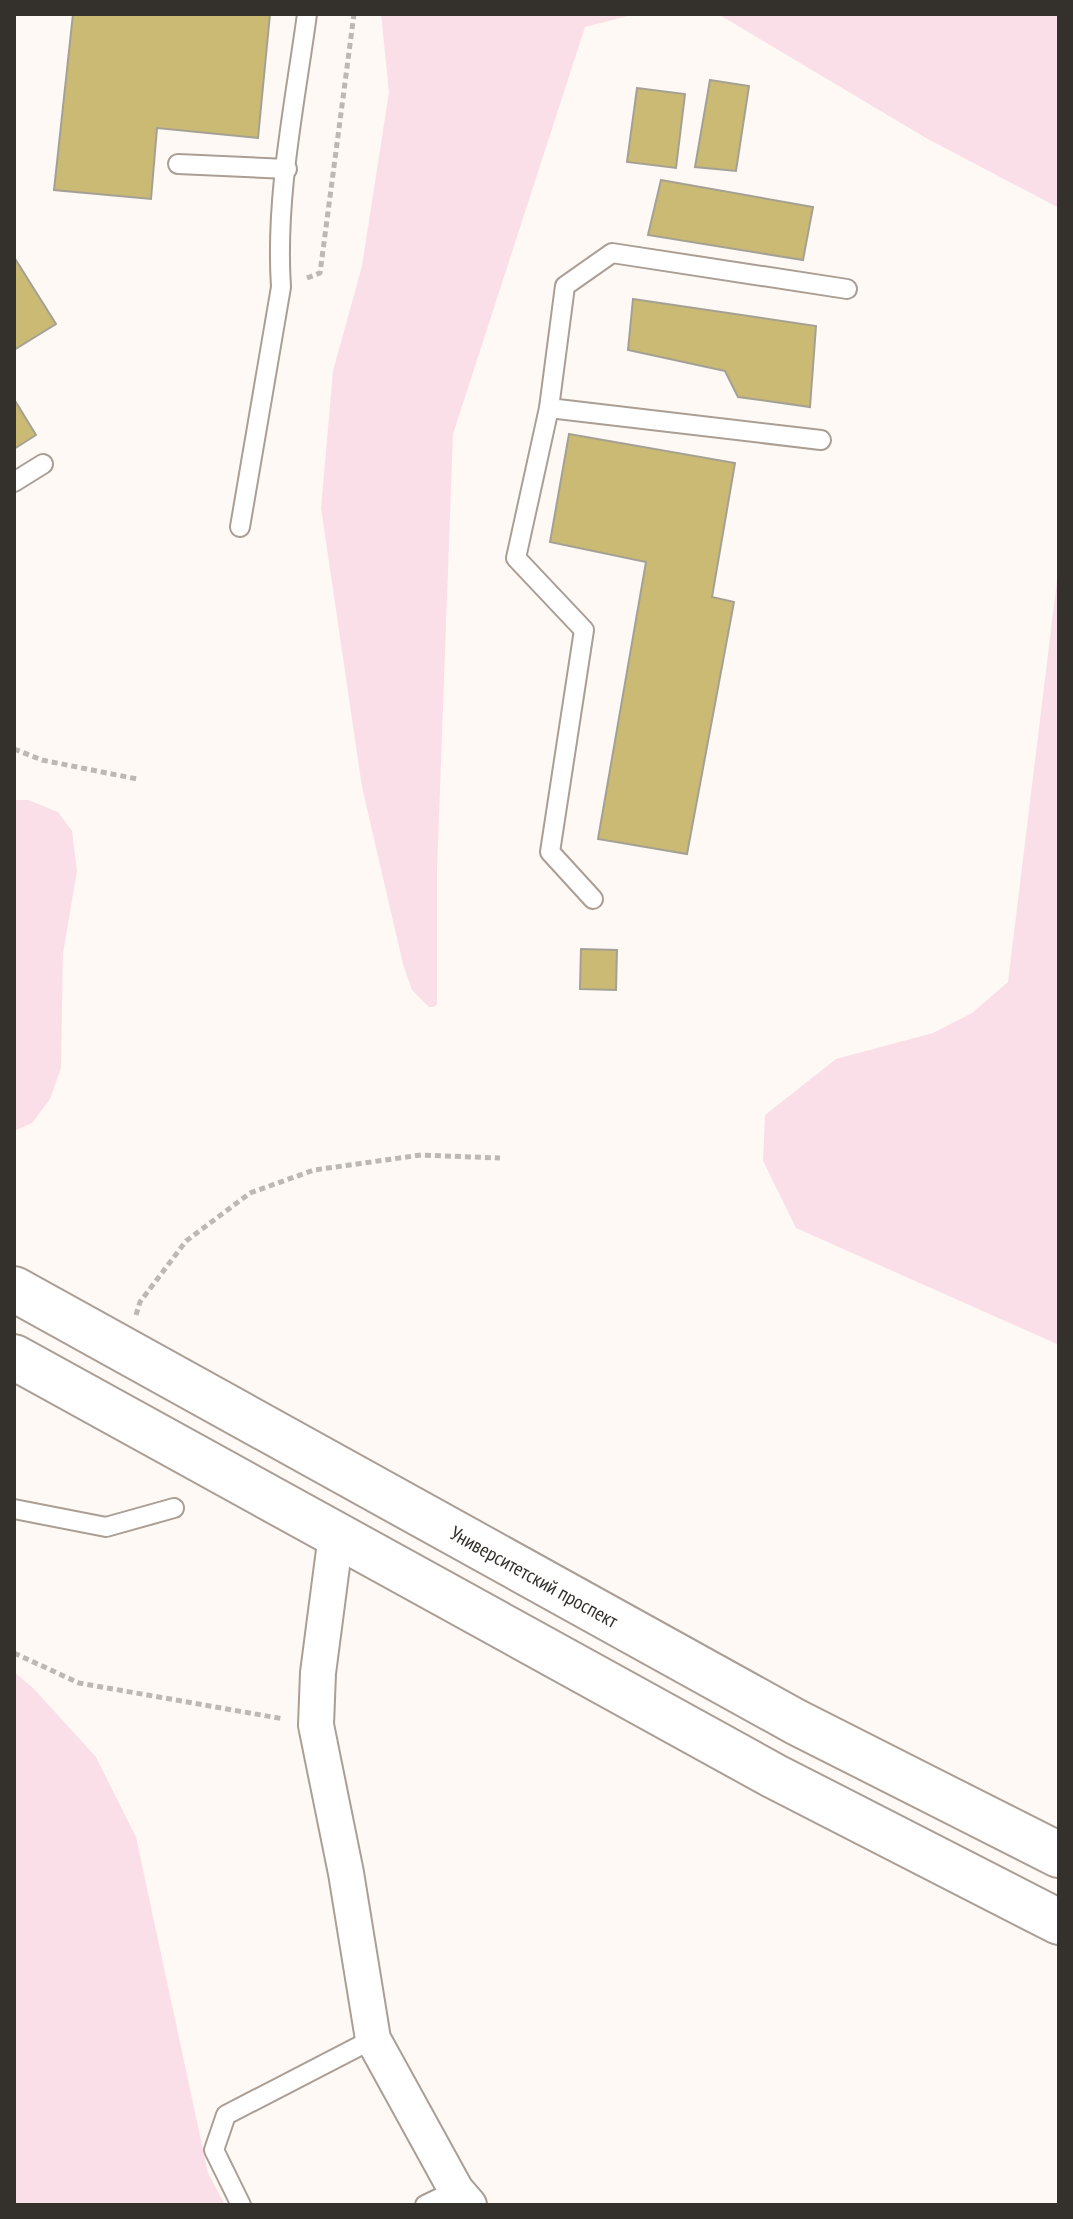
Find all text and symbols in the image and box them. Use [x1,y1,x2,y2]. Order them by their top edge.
street label: Университетский проспект [446,1520,623,1634]

